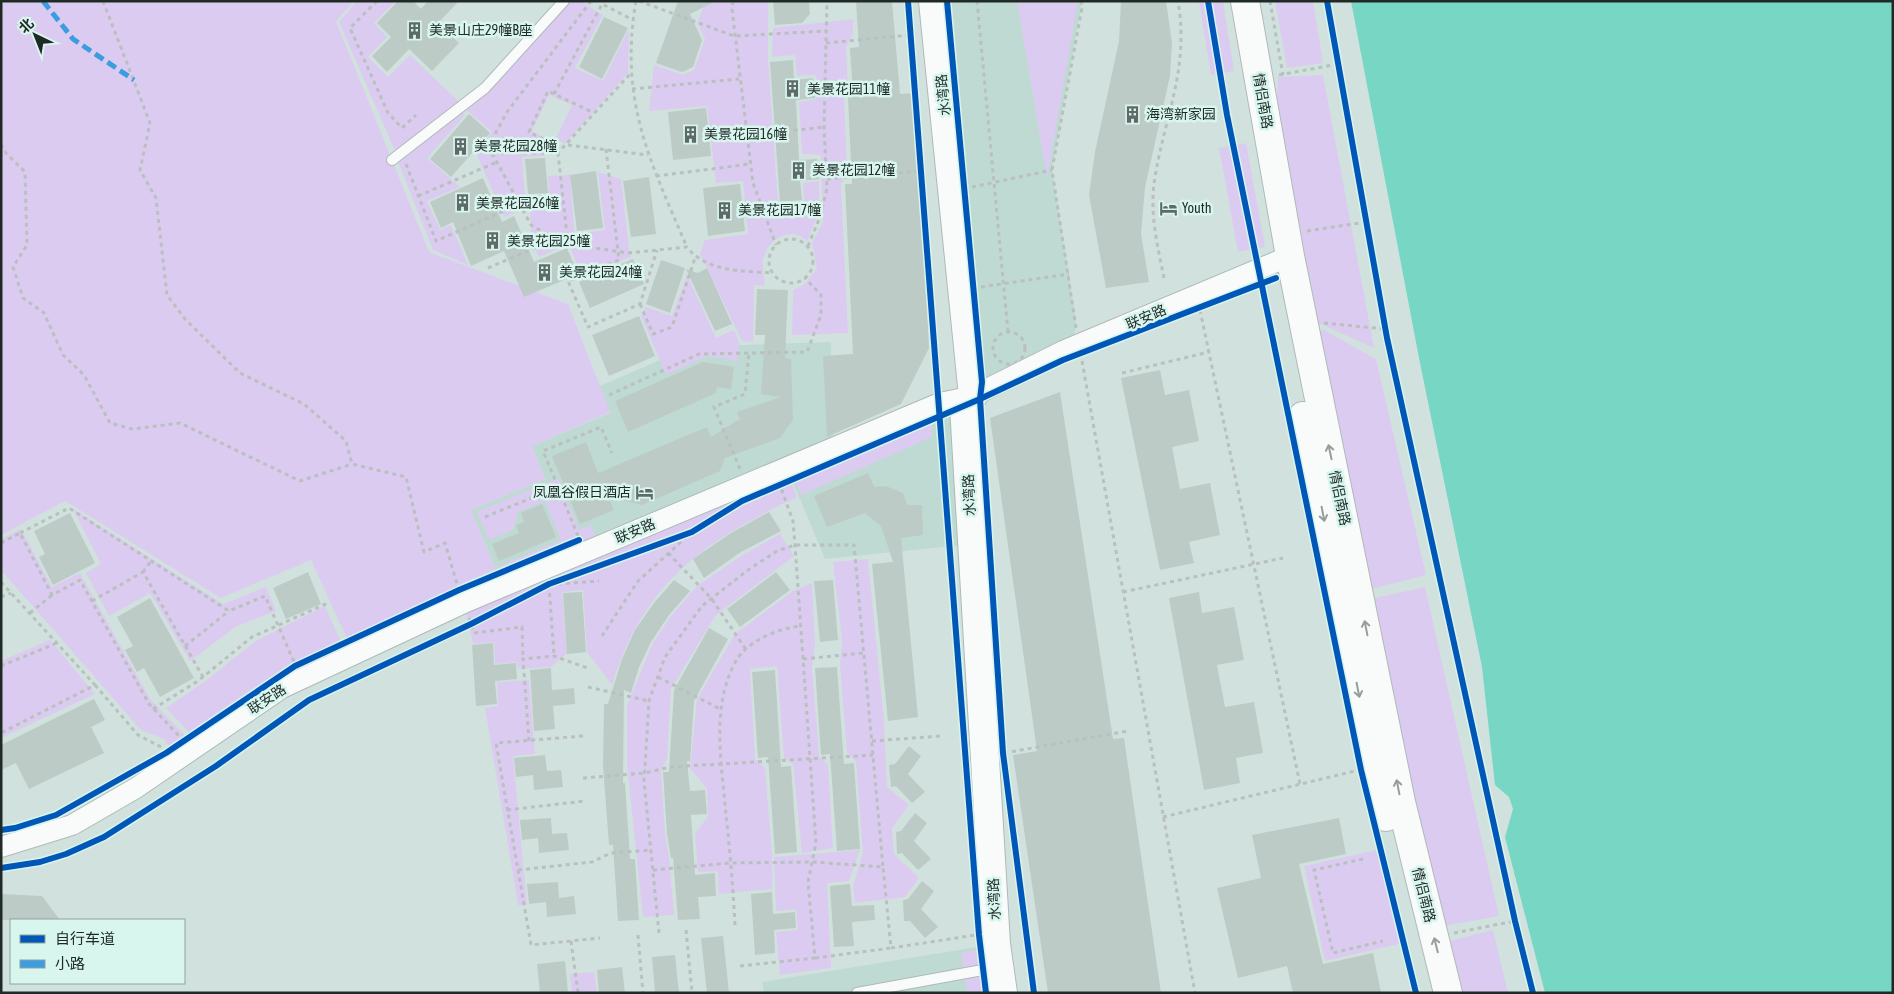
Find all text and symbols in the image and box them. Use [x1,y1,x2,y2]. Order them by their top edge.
north arrow [10,10,60,60]
text: 北 [16,15,37,36]
building icon: 美景山庄29幢B座 [405,20,425,40]
place label: 美景山庄29幢B座 [429,22,533,38]
street label: 情侣南路 [1250,72,1276,130]
street label: 水湾路 [933,73,953,117]
building icon: 美景花园11幢 [783,79,803,99]
place label: 美景花园11幢 [807,81,890,97]
building icon: 海湾新家园 [1122,104,1142,124]
place label: 海湾新家园 [1146,106,1216,122]
building icon: 美景花园16幢 [680,124,700,144]
place label: 美景花园16幢 [704,126,787,142]
building icon: 美景花园28幢 [450,136,470,156]
place label: 美景花园28幢 [474,138,557,154]
building icon: 美景花园12幢 [788,160,808,180]
place label: 美景花园12幢 [812,162,895,178]
building icon: 美景花园26幢 [452,193,472,213]
place label: 美景花园26幢 [476,195,559,211]
hotel icon: Youth [1158,198,1178,218]
building icon: 美景花园17幢 [714,200,734,220]
place label: Youth [1182,200,1212,216]
place label: 美景花园17幢 [738,202,821,218]
building icon: 美景花园25幢 [483,231,503,251]
place label: 美景花园25幢 [507,233,590,249]
building icon: 美景花园24幢 [535,262,555,282]
place label: 美景花园24幢 [559,264,642,280]
street label: 联安路 [1124,301,1168,333]
one-way arrow [1325,444,1334,460]
street label: 情侣南路 [1326,469,1354,527]
street label: 水湾路 [960,474,978,516]
hotel icon: 凤凰谷假日酒店 [635,482,655,502]
place label: 凤凰谷假日酒店 [533,484,631,500]
one-way arrow [1319,505,1328,521]
street label: 联安路 [613,515,657,547]
one-way arrow [1361,621,1371,637]
street label: 联安路 [245,681,289,717]
one-way arrow [1354,682,1364,698]
one-way arrow [1393,780,1402,796]
street label: 情侣南路 [1409,866,1439,924]
street label: 水湾路 [985,878,1003,920]
legend [10,919,185,984]
text: 自行车道 [55,930,115,947]
one-way arrow [1431,938,1440,954]
text: 小路 [55,955,85,972]

